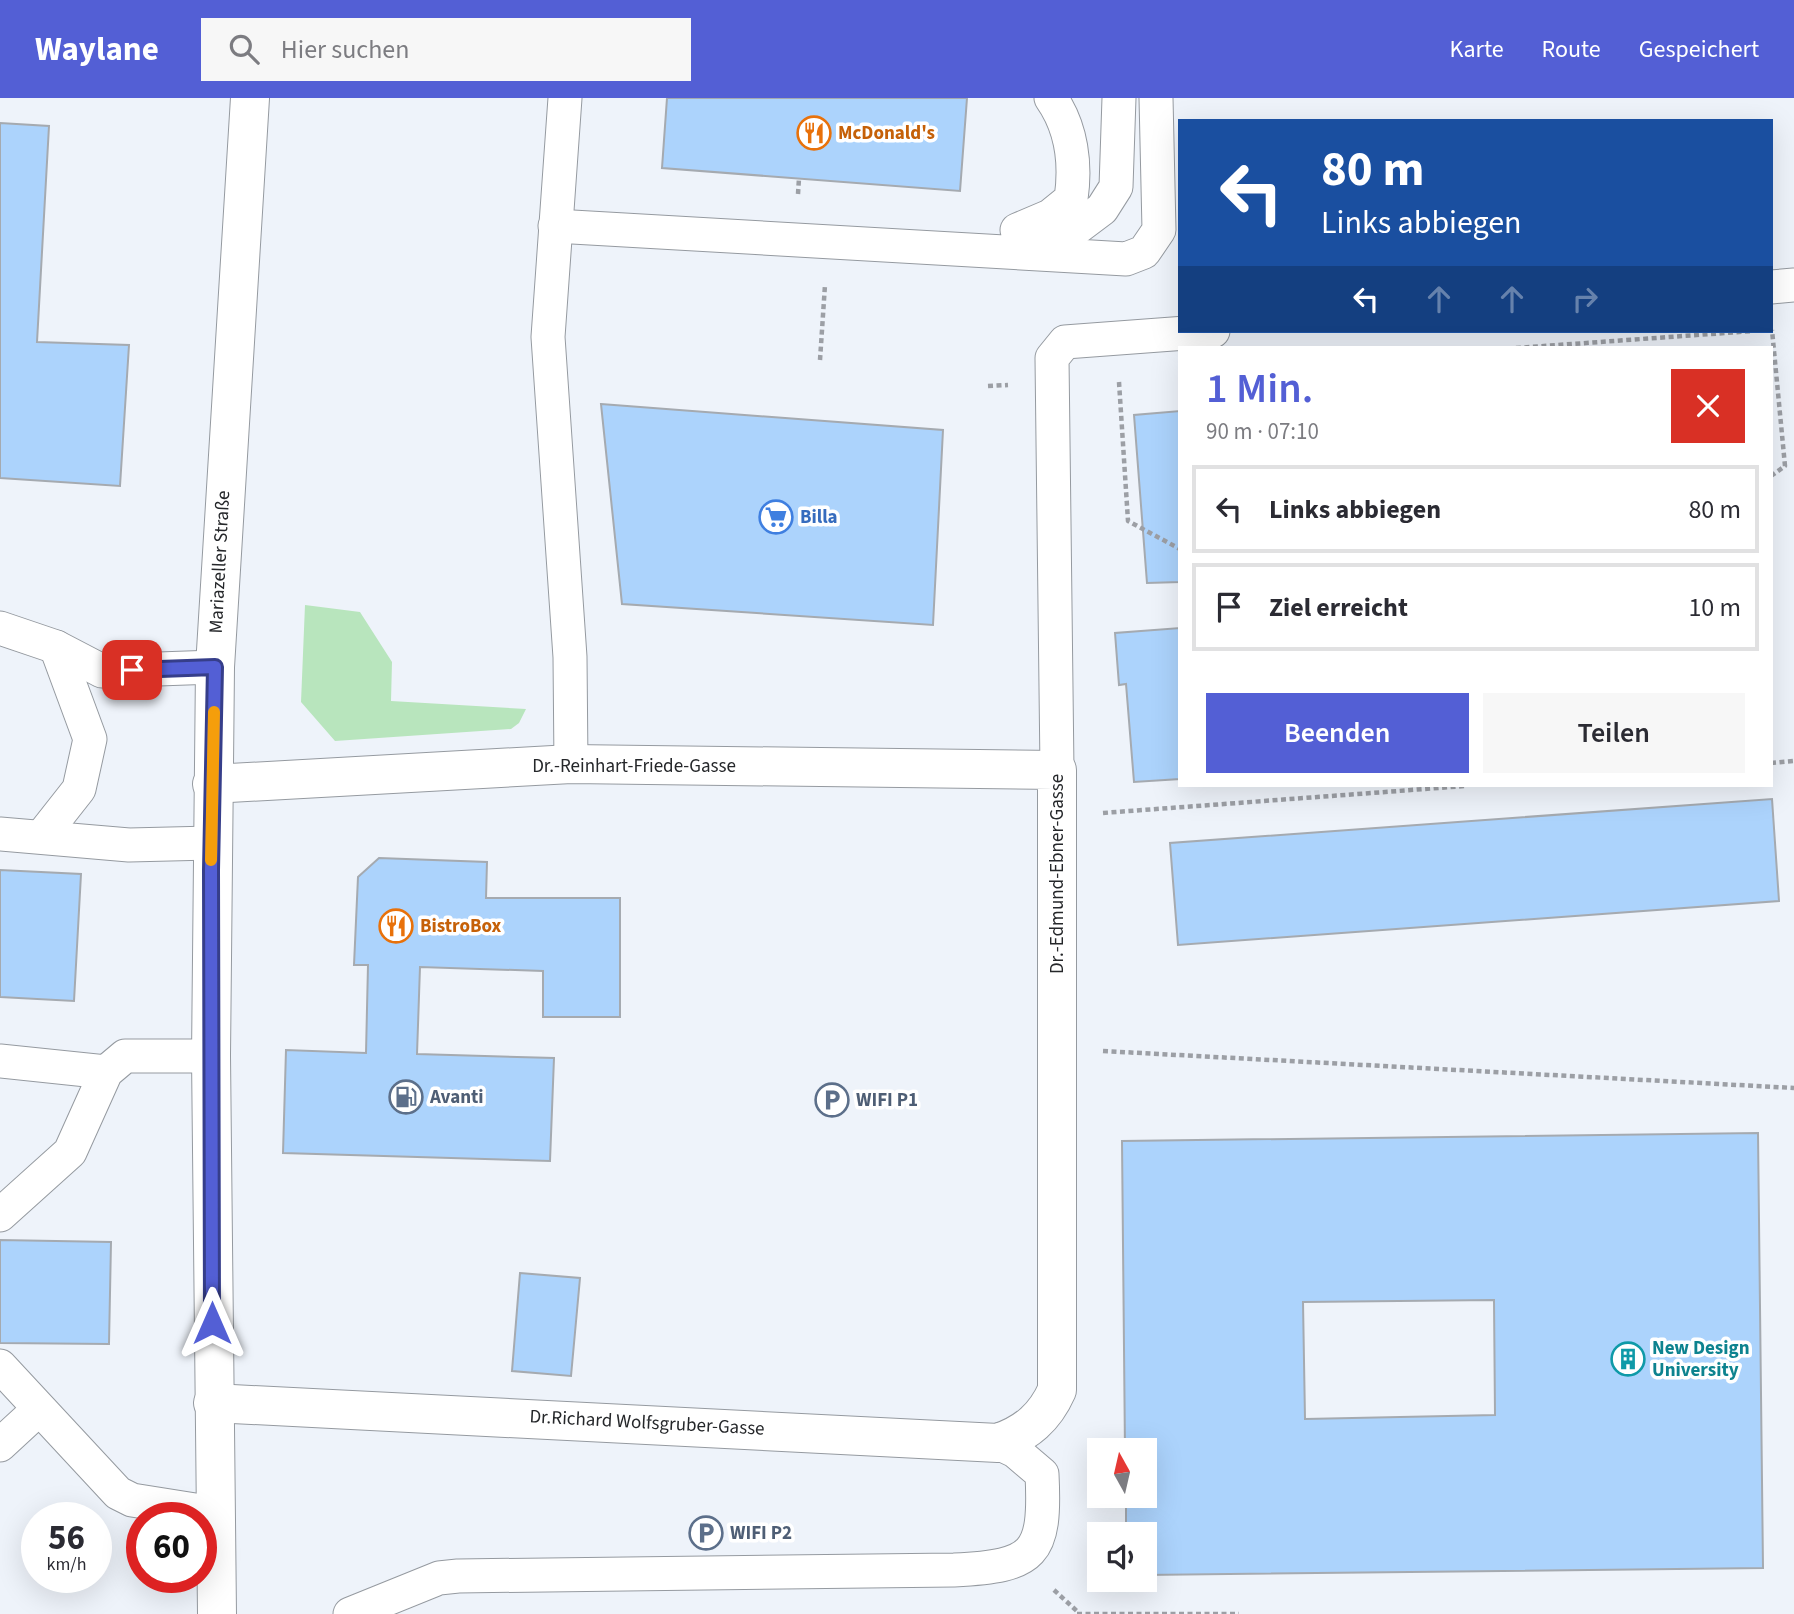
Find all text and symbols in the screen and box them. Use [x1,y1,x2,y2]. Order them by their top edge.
search box [201,18,691,81]
text: Waylane [35,26,159,73]
icon: search [225,30,263,68]
text: Hier suchen [281,31,409,68]
text: Karte [1450,32,1504,67]
text: Route [1542,32,1601,67]
text: Gespeichert [1639,32,1759,67]
restaurant icon: McDonald's [795,114,833,152]
place label: McDonald's [838,120,935,147]
text: 80 m [1321,135,1425,205]
icon: left [1206,147,1297,238]
text: Links abbiegen [1321,200,1522,246]
icon: left [1347,280,1385,318]
icon: ahead [1420,280,1458,318]
icon: ahead [1493,280,1531,318]
icon: right [1566,280,1604,318]
text: 1 Min. [1206,359,1313,419]
button: close [1671,369,1745,443]
text: 90 m · 07:10 [1206,415,1319,448]
street label: Mariazeller Straße [203,490,237,634]
icon: left [1210,490,1248,528]
text: Links abbiegen [1269,491,1441,528]
text: 80 m [1688,491,1741,528]
supermarket icon: Billa [757,498,795,536]
place label: Billa [800,504,838,531]
icon: arrive [1210,588,1248,626]
text: Ziel erreicht [1269,589,1408,626]
text: 10 m [1688,589,1741,626]
pin [102,640,162,700]
icon: arrive [113,651,151,689]
button: Beenden [1206,693,1469,773]
button: Teilen [1483,693,1745,773]
street label: Dr.-Reinhart-Friede-Gasse [532,753,736,780]
street label: Dr.-Edmund-Ebner-Gasse [1044,774,1071,974]
restaurant icon: BistroBox [377,907,415,945]
place label: BistroBox [420,913,502,940]
fuel station icon: Avanti [387,1078,425,1116]
parking icon: WIFI P1 [813,1081,851,1119]
place label: Avanti [429,1084,484,1111]
place label: WIFI P1 [856,1087,918,1114]
position arrow [175,1286,249,1360]
place label: New Design University [1652,1335,1750,1384]
building icon: New Design University [1609,1340,1647,1378]
street label: Dr.Richard Wolfsgruber-Gasse [529,1403,765,1443]
north arrow [1087,1438,1157,1508]
map controls [1087,1438,1157,1592]
speed limit sign: 60 [126,1502,217,1593]
text: 56 [48,1513,85,1563]
parking icon: WIFI P2 [687,1514,725,1552]
place label: WIFI P2 [730,1520,792,1547]
button: sound [1087,1522,1157,1592]
text: km/h [47,1552,86,1577]

